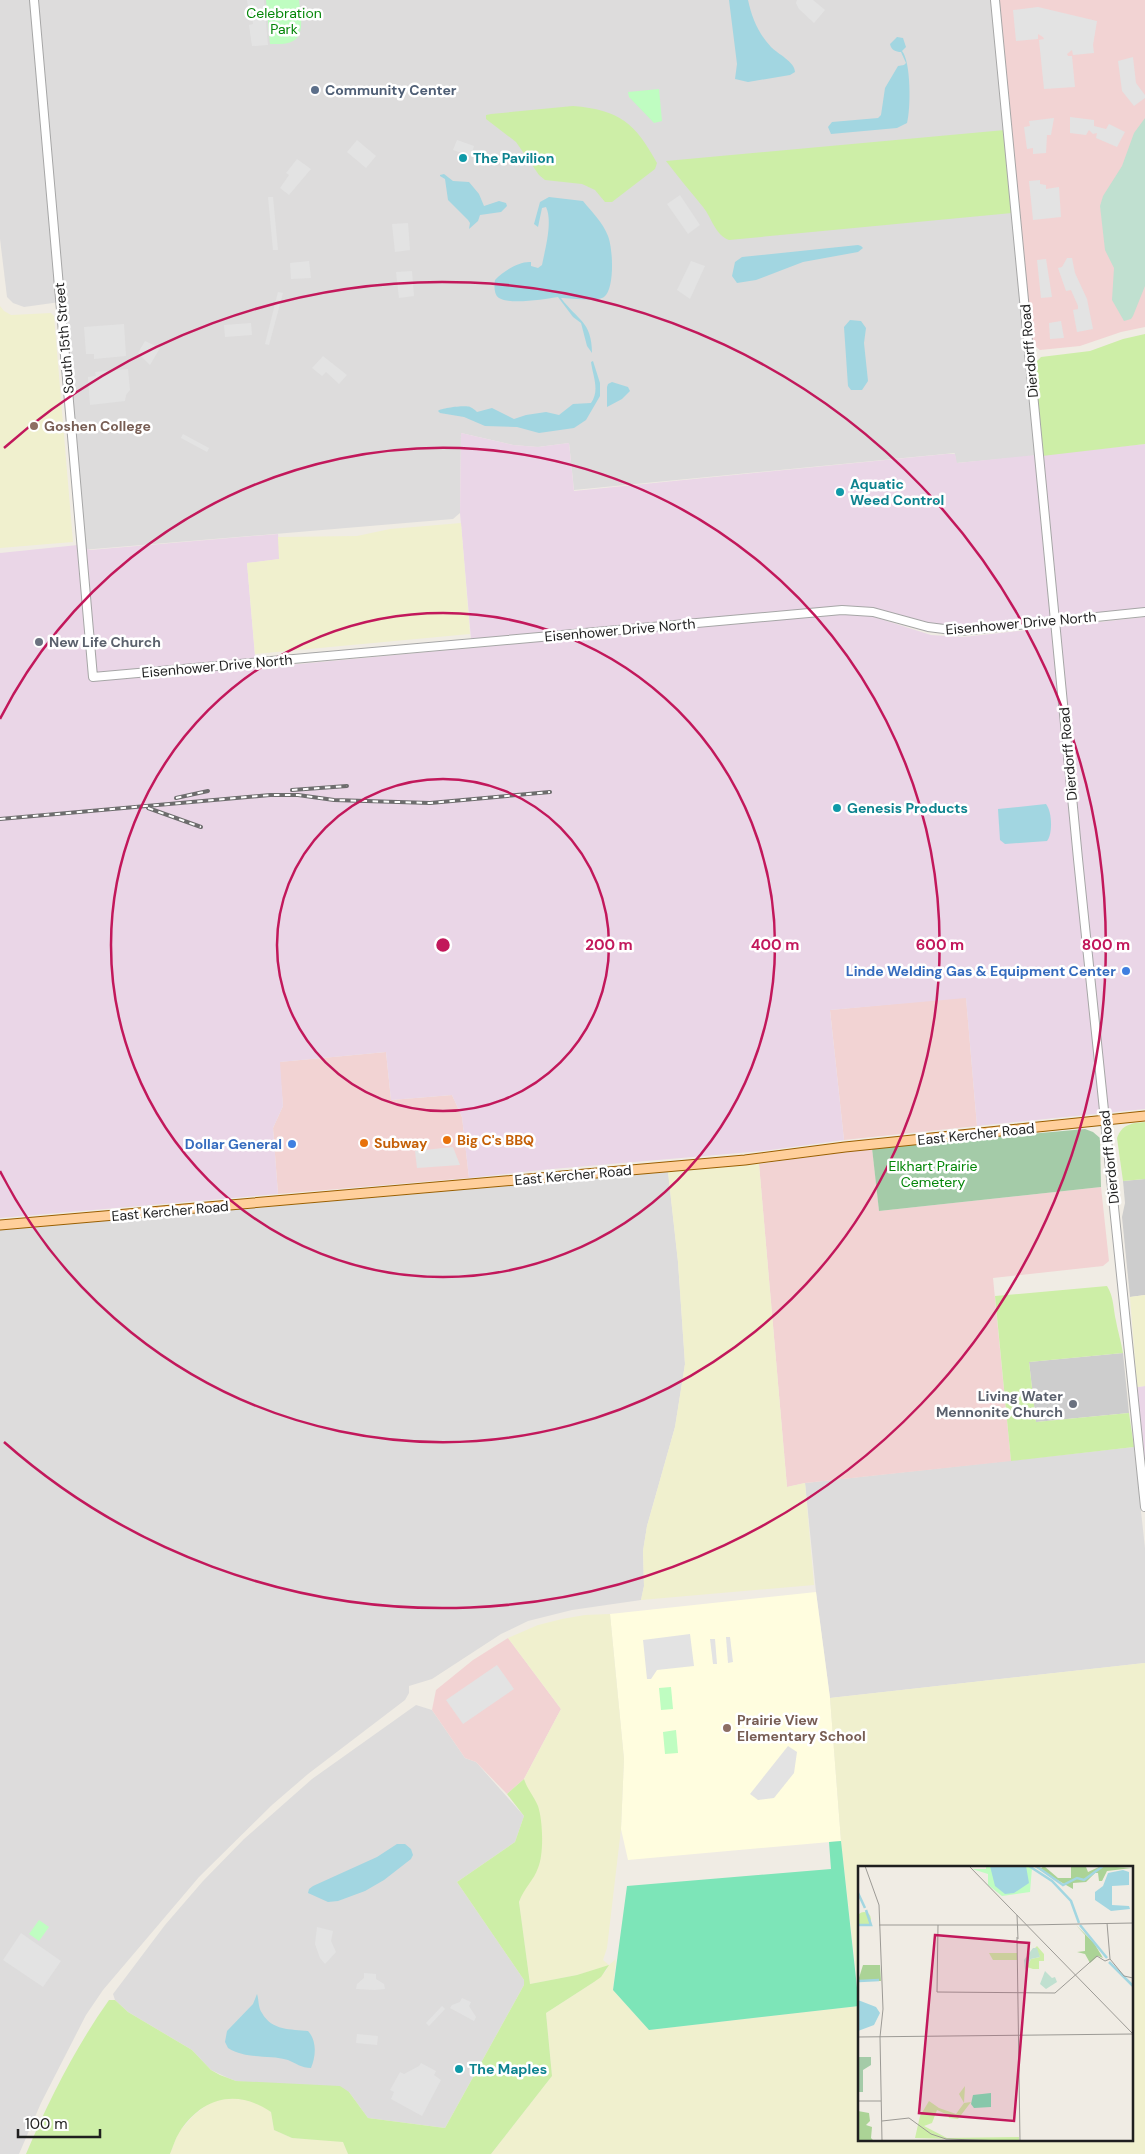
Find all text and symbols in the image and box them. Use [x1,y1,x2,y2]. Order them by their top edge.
park label: Celebration Park [246,4,322,38]
place label: Community Center [325,81,457,99]
marker: Community Center [309,84,321,96]
place label: The Pavilion [473,149,554,167]
marker: The Pavilion [457,152,469,164]
street label: South 15th Street [50,282,78,394]
street label: Dierdorff Road [1016,303,1042,399]
place label: Goshen College [44,417,151,435]
marker: Goshen College [28,420,40,432]
place label: Aquatic Weed Control [850,475,944,509]
marker: Aquatic Weed Control [834,486,846,498]
street label: Eisenhower Drive North [945,607,1097,639]
street label: Eisenhower Drive North [544,614,696,646]
place label: New Life Church [49,633,161,651]
marker: New Life Church [33,636,45,648]
street label: Eisenhower Drive North [141,650,293,682]
street label: Dierdorff Road [1055,706,1081,802]
place label: Genesis Products [847,799,968,817]
marker: Genesis Products [831,802,843,814]
text: 200 m [585,935,633,955]
text: 400 m [751,935,799,955]
text: 600 m [916,935,964,955]
text: 800 m [1082,935,1130,955]
centre of rings [434,936,452,954]
place label: Linde Welding Gas & Equipment Center [846,962,1116,980]
marker: Linde Welding Gas & Equipment Center [1120,965,1132,977]
street label: Dierdorff Road [1095,1109,1123,1205]
street label: East Kercher Road [917,1119,1035,1149]
place label: Big C's BBQ [457,1131,534,1149]
place label: Subway [374,1134,428,1152]
marker: Big C's BBQ [441,1134,453,1146]
place label: Dollar General [185,1135,282,1153]
marker: Subway [358,1137,370,1149]
marker: Dollar General [286,1138,298,1150]
park label: Elkhart Prairie Cemetery [889,1157,978,1191]
street label: East Kercher Road [514,1161,632,1189]
street label: East Kercher Road [111,1197,229,1225]
place label: Living Water Mennonite Church [936,1387,1063,1421]
marker: Living Water Mennonite Church [1067,1398,1079,1410]
place label: Prairie View Elementary School [737,1711,866,1745]
marker: Prairie View Elementary School [721,1722,733,1734]
inset map [858,1866,1132,2142]
place label: The Maples [469,2060,547,2078]
marker: The Maples [453,2063,465,2075]
scale bar [18,2106,100,2138]
text: 100 m [25,2114,68,2134]

